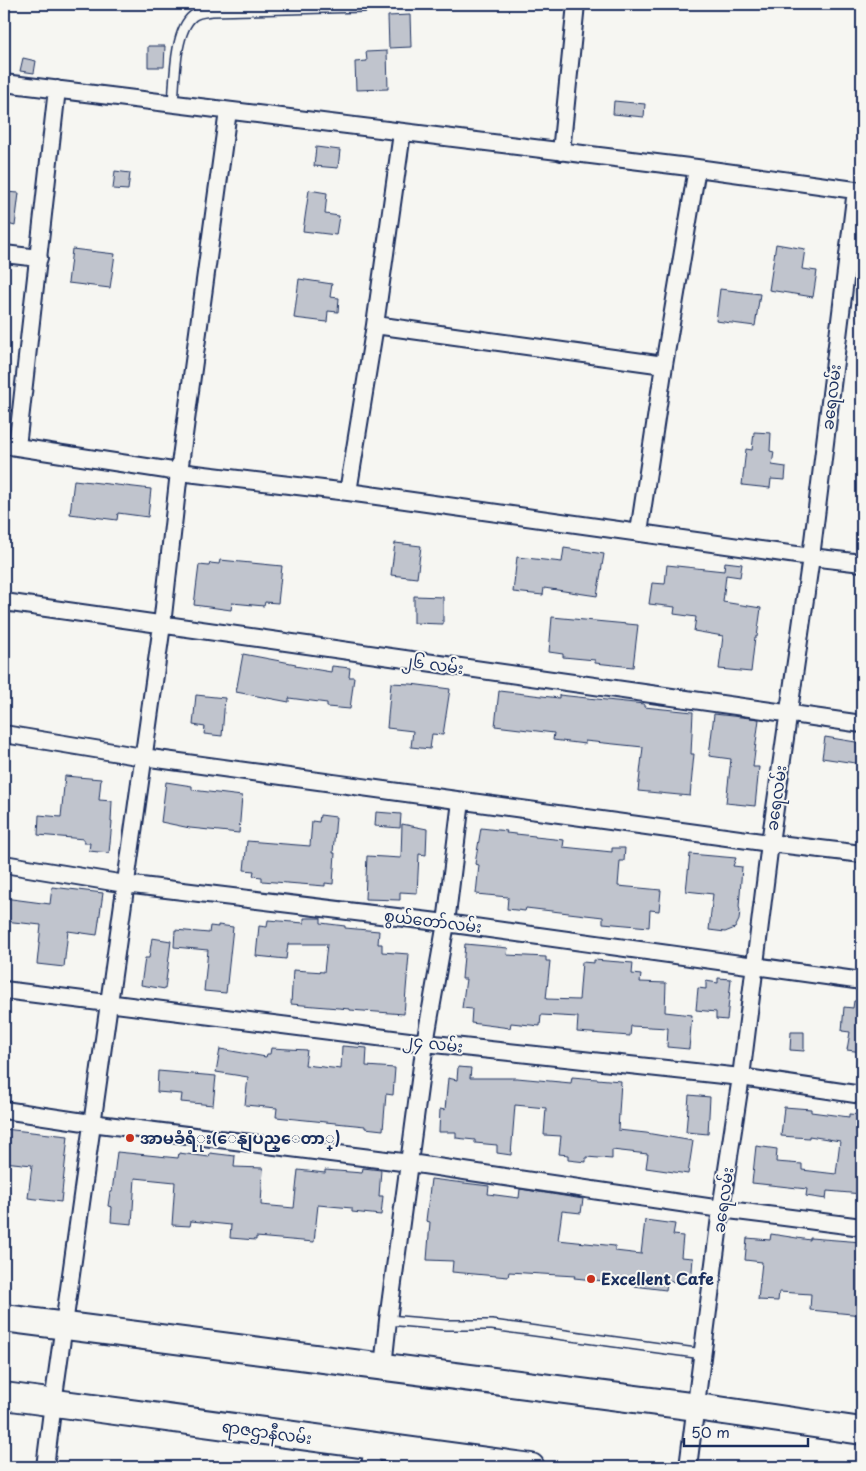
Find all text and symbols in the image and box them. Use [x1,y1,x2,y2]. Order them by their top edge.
street label: ခရေလမ်း [814,363,849,432]
street label: ၂၆ လမ်း [400,647,465,682]
street label: ခရေလမ်း [759,763,794,833]
street label: စွယ်တော်လမ်း [382,902,483,941]
street label: ၂၄ လမ်း [401,1026,464,1061]
place label: အာမခံရံုး(ေနျပည္ေတာ္) [140,1125,340,1152]
marker: အာမခံရံုး(ေနျပည္ေတာ္) [124,1132,136,1144]
street label: ခရေလမ်း [706,1165,741,1235]
place label: Excellent Cafe [601,1266,714,1290]
marker: Excellent Cafe [585,1273,597,1285]
street label: ရာဇဌာနီလမ်း [220,1413,314,1452]
scale bar [684,1416,807,1448]
text: 50 m [691,1420,730,1443]

